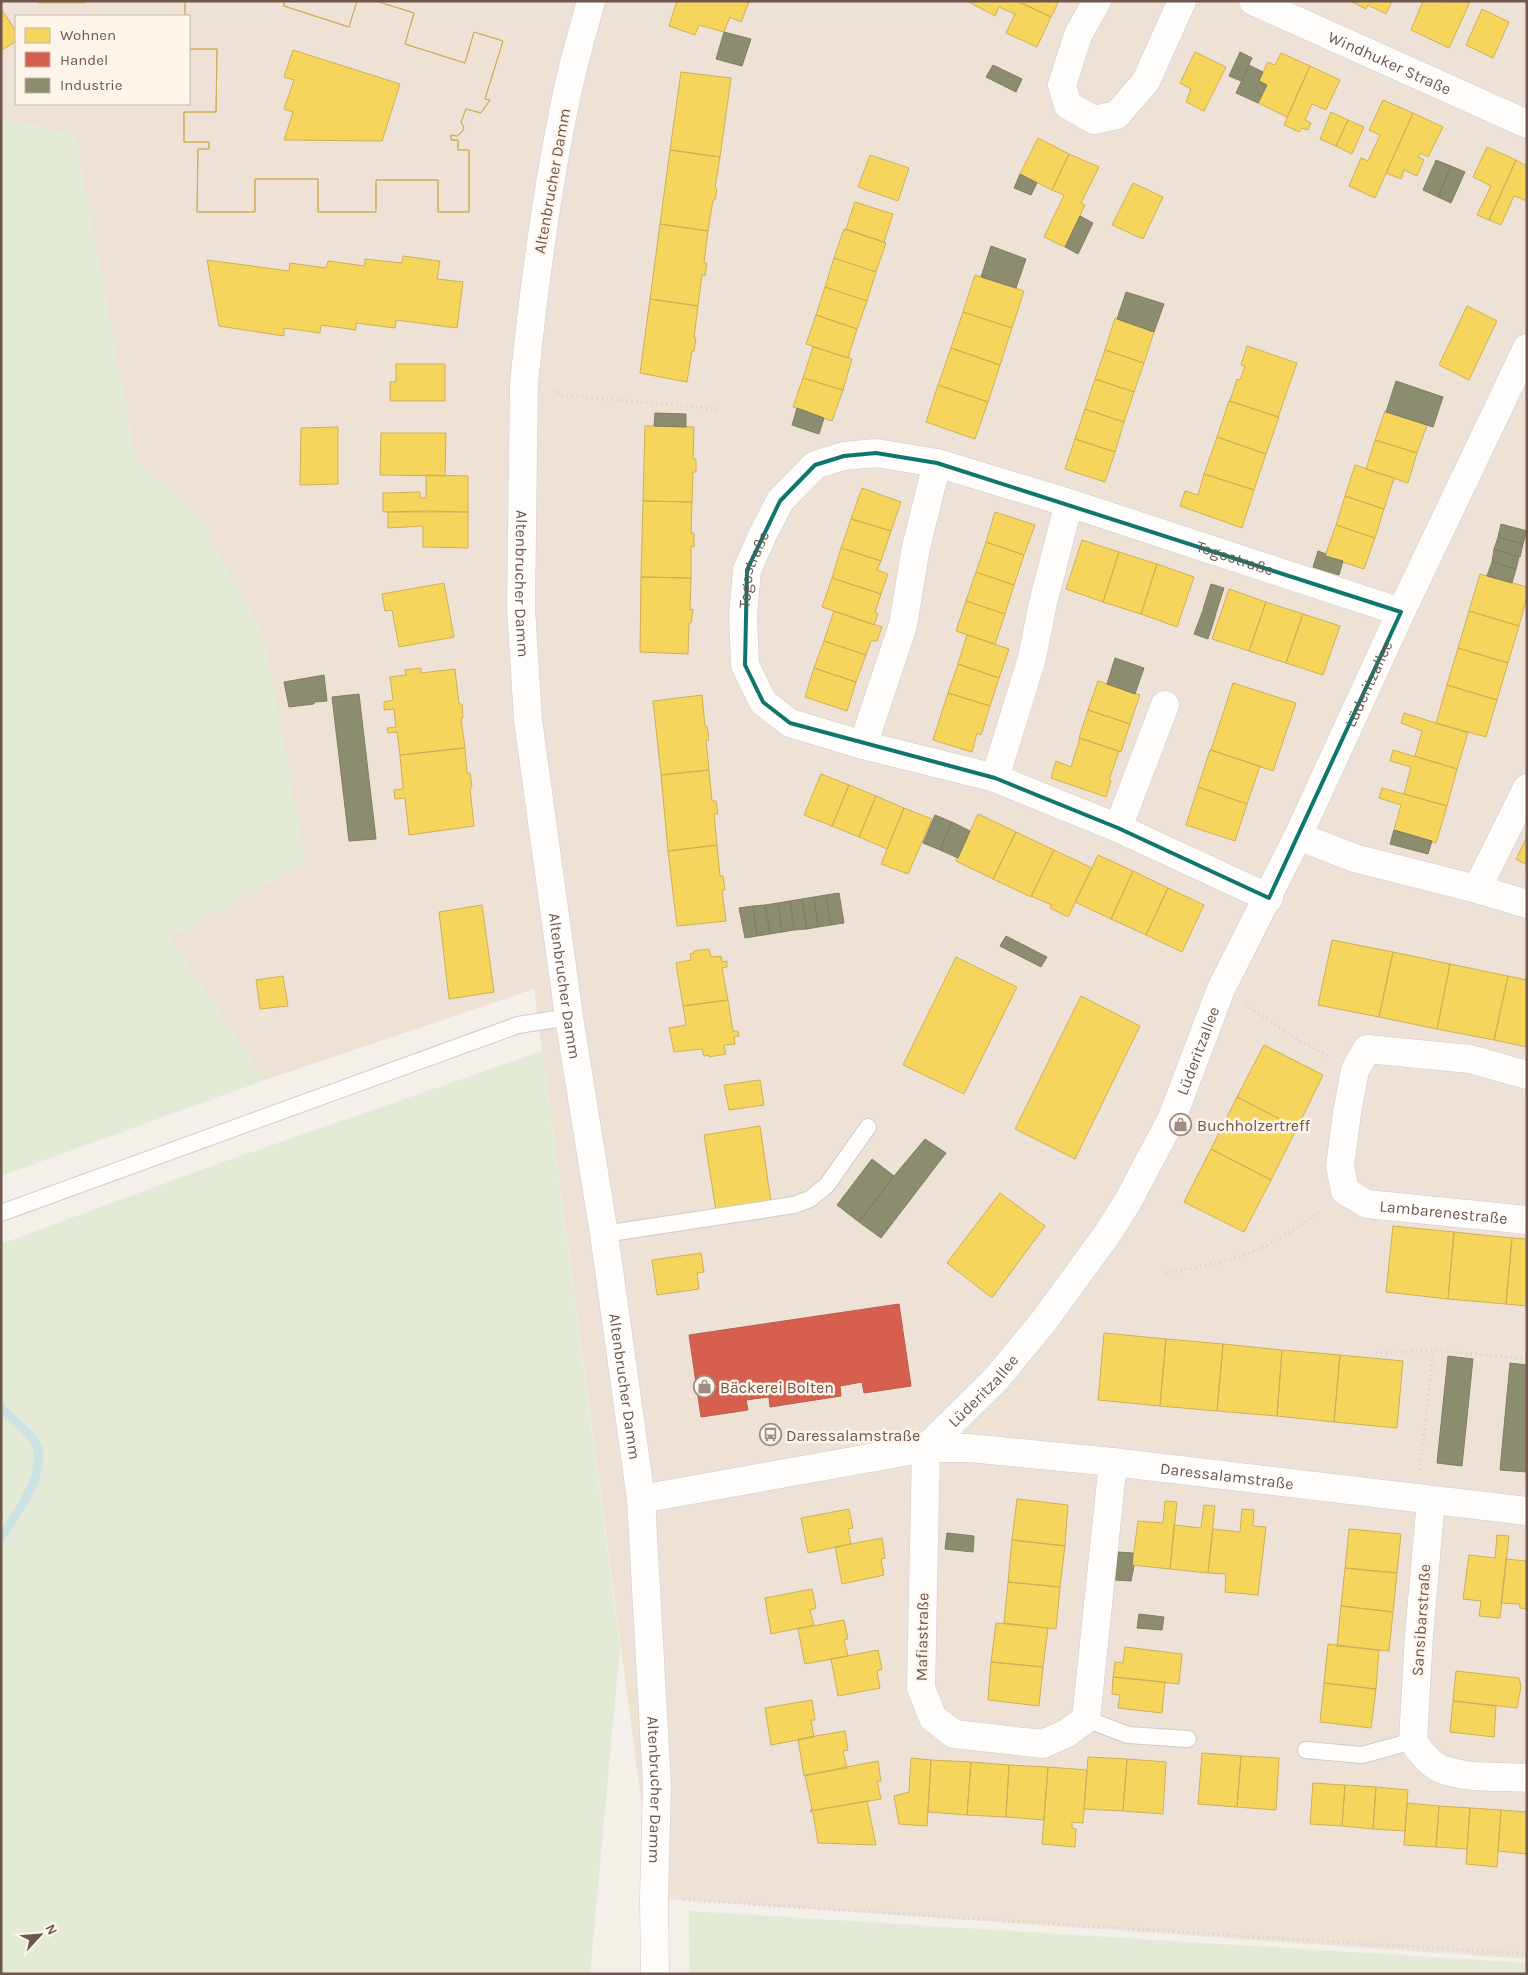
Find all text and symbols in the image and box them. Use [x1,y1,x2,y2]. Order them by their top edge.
legend [15,15,190,105]
text: Wohnen [60,26,116,44]
street label: Windhuker Straße [1325,27,1454,98]
text: Handel [60,51,108,69]
text: Industrie [60,76,122,94]
street label: Altenbrucher Damm [530,107,574,255]
street label: Altenbrucher Damm [511,510,534,658]
street label: Togostraße [734,528,773,609]
street label: Togostraße [1194,536,1276,579]
street label: Lüderitzallee [1340,637,1396,730]
street label: Altenbrucher Damm [545,911,585,1060]
street label: Lüderitzallee [1172,1004,1223,1098]
shop icon: Buchholzertreff [1169,1113,1193,1137]
place label: Buchholzertreff [1197,1116,1311,1135]
street label: Lambarenestraße [1379,1196,1508,1227]
street label: Altenbrucher Damm [606,1312,645,1461]
street label: Lüderitzallee [944,1350,1022,1431]
shop icon: Bäckerei Bolten [692,1375,716,1399]
place label: Bäckerei Bolten [720,1378,834,1397]
bus stop icon: Daressalamstraße [758,1423,782,1447]
place label: Daressalamstraße [786,1426,920,1445]
street label: Daressalamstraße [1159,1458,1295,1493]
street label: Sansibarstraße [1408,1563,1434,1677]
street label: Mafiastraße [912,1593,932,1681]
street label: Altenbrucher Damm [644,1715,667,1864]
north arrow [15,1910,65,1960]
text: N [41,1921,61,1938]

